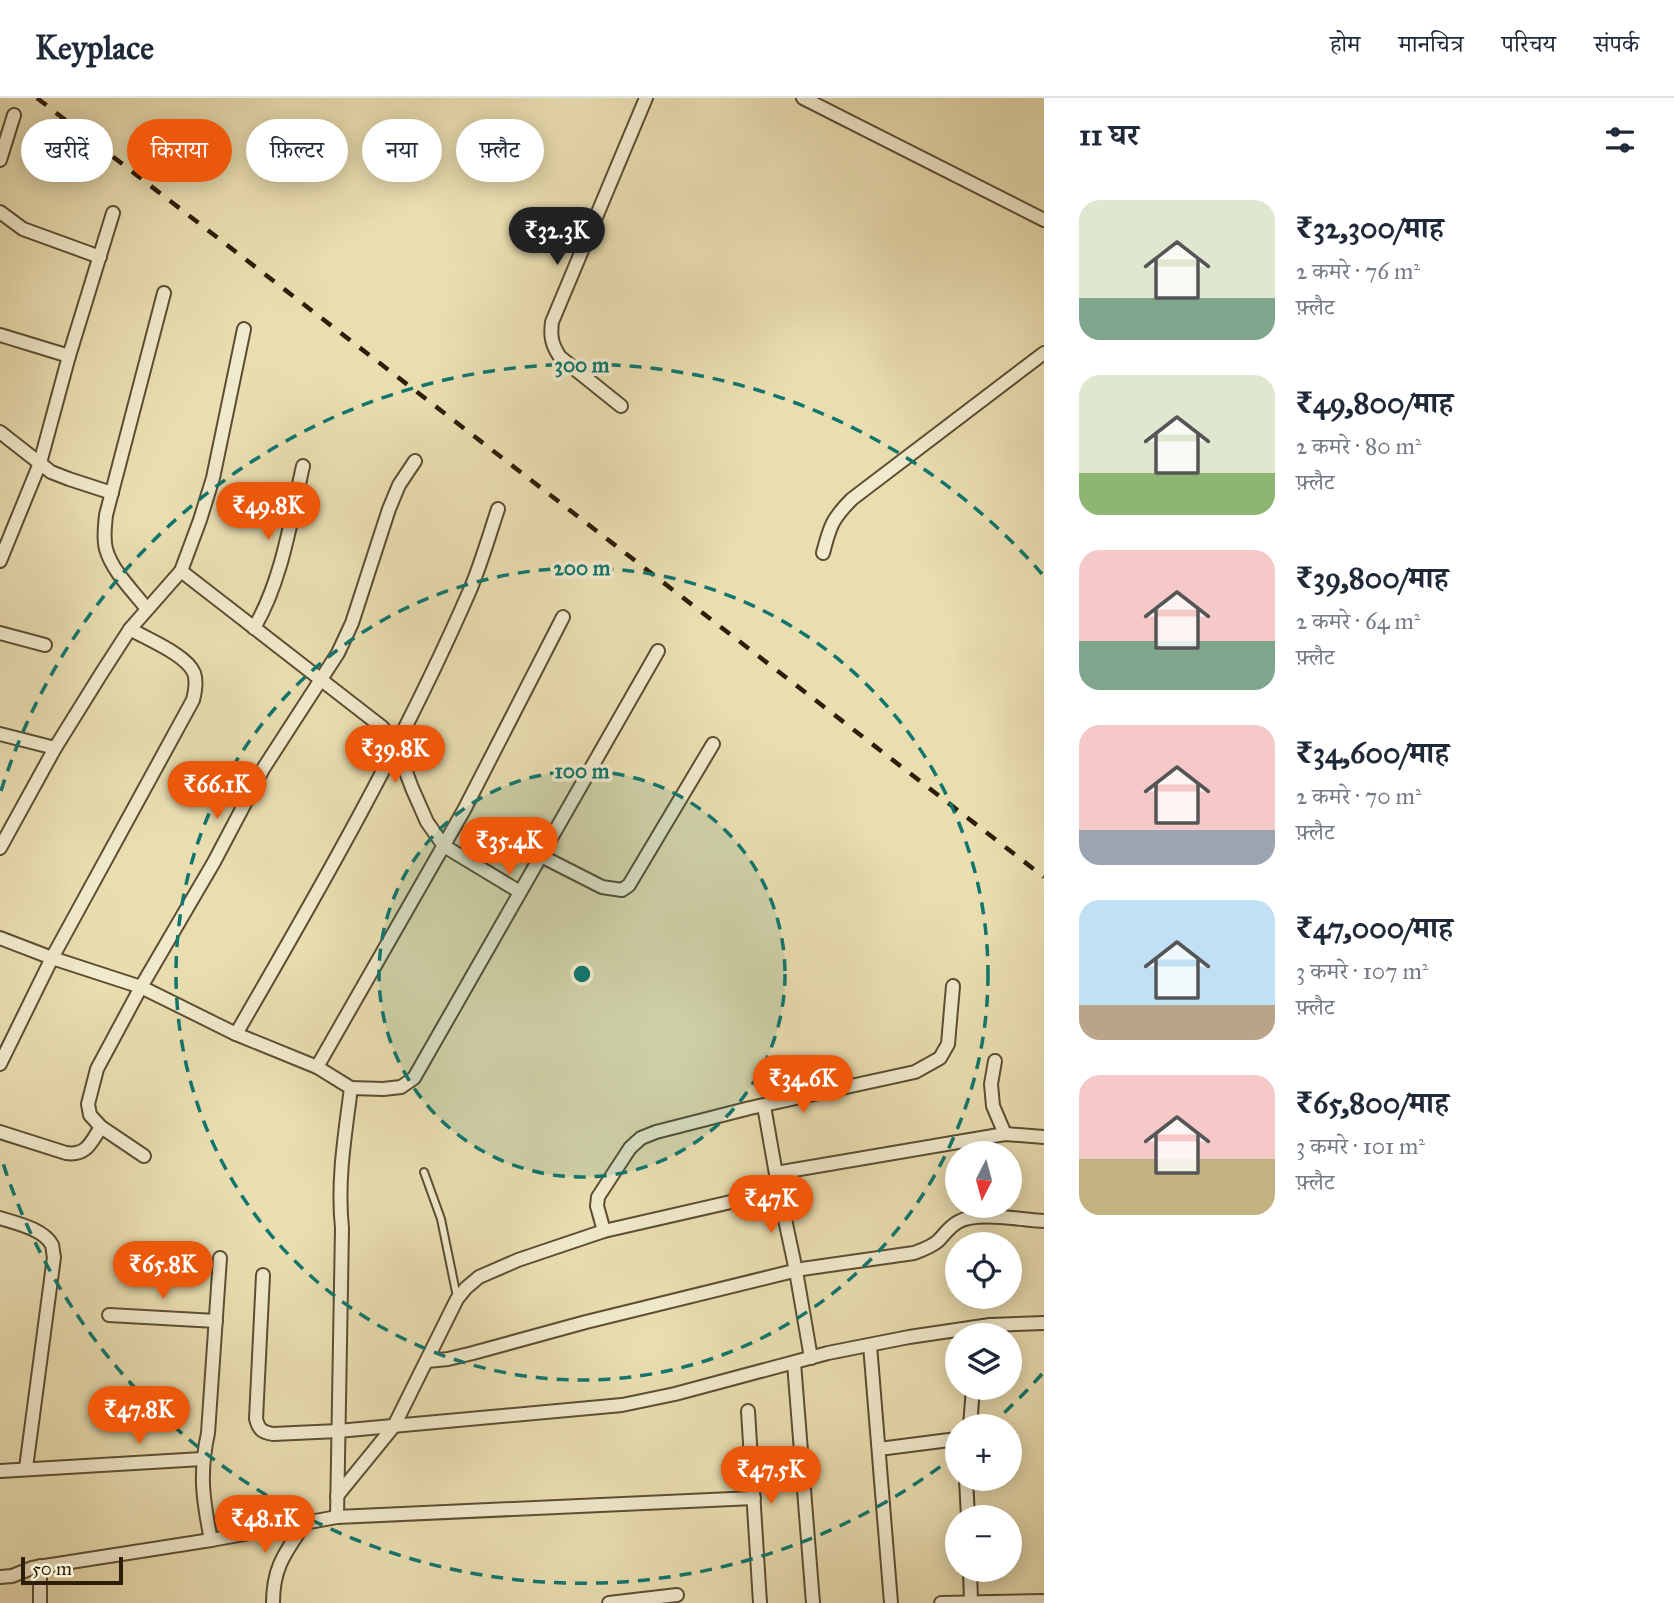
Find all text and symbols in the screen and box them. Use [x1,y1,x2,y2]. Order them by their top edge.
text: Keyplace [35,28,154,68]
text: होम [1330,29,1360,59]
text: मानचित्र [1398,29,1464,59]
text: परिचय [1502,29,1556,59]
text: संपर्क [1594,29,1639,59]
text: 11 घर [1079,117,1139,153]
chip: खरीदें [21,119,113,182]
chip: किराया [127,119,232,182]
chip: फ़िल्टर [246,119,348,182]
chip: नया [362,119,442,182]
chip: फ़्लैट [456,119,544,182]
icon: filters [1601,121,1639,159]
pin: ₹32.3K [500,208,614,267]
text: ₹32,300/माह [1296,210,1444,246]
text: ₹32.3K [525,216,589,244]
icon: home [1135,228,1219,312]
text: 2 कमरे · 76 m² [1296,257,1420,285]
text: फ़्लैट [1296,293,1334,321]
text: 300 m [554,352,610,378]
text: ₹49,800/माह [1296,385,1453,421]
icon: home [1135,403,1219,487]
text: 2 कमरे · 80 m² [1296,432,1422,460]
text: फ़्लैट [1296,468,1334,496]
pin: ₹49.8K [211,482,325,542]
text: ₹49.8K [232,491,304,519]
text: 200 m [554,555,611,581]
text: ₹39,800/माह [1296,560,1448,596]
icon: home [1135,578,1219,662]
text: 2 कमरे · 64 m² [1296,607,1421,635]
text: फ़्लैट [1296,643,1334,671]
pin: ₹39.8K [338,726,452,785]
text: ₹39.8K [361,734,429,762]
text: ₹34,600/माह [1296,735,1449,771]
icon: home [1135,753,1219,837]
text: 100 m [555,758,610,784]
pin: ₹66.1K [160,762,274,821]
text: ₹66.1K [184,770,250,798]
text: 2 कमरे · 70 m² [1296,782,1422,810]
pin: ₹35.4K [452,818,566,877]
text: फ़्लैट [1296,818,1334,846]
text: ₹35.4K [476,826,542,854]
text: ₹47,000/माह [1296,910,1453,946]
icon: home [1135,928,1219,1012]
text: 3 कमरे · 107 m² [1296,957,1428,985]
centre of rings [570,962,594,986]
text: फ़्लैट [1296,993,1334,1021]
pin: ₹34.6K [746,1056,860,1115]
text: ₹34.6K [769,1064,837,1092]
text: ₹65,800/माह [1296,1085,1449,1121]
icon: home [1135,1103,1219,1187]
text: 3 कमरे · 101 m² [1296,1132,1425,1160]
north arrow [945,1141,1022,1218]
map controls [945,1141,1022,1582]
text: फ़्लैट [1296,1168,1334,1196]
pin: ₹47K [730,1176,812,1235]
text: ₹47K [744,1184,798,1212]
button: locate [945,1232,1022,1309]
pin: ₹65.8K [106,1242,220,1301]
text: ₹65.8K [129,1250,197,1278]
button: layers [945,1323,1022,1400]
pin: ₹47.8K [82,1386,196,1446]
text: ₹47.8K [104,1395,174,1423]
button: + [945,1414,1022,1491]
pin: ₹47.5K [714,1446,828,1506]
text: ₹47.5K [737,1455,805,1483]
pin: ₹48.1K [208,1496,322,1555]
text: ₹48.1K [231,1504,299,1532]
button: − [945,1505,1022,1582]
scale bar [21,1554,122,1586]
text: 50 m [32,1557,72,1580]

